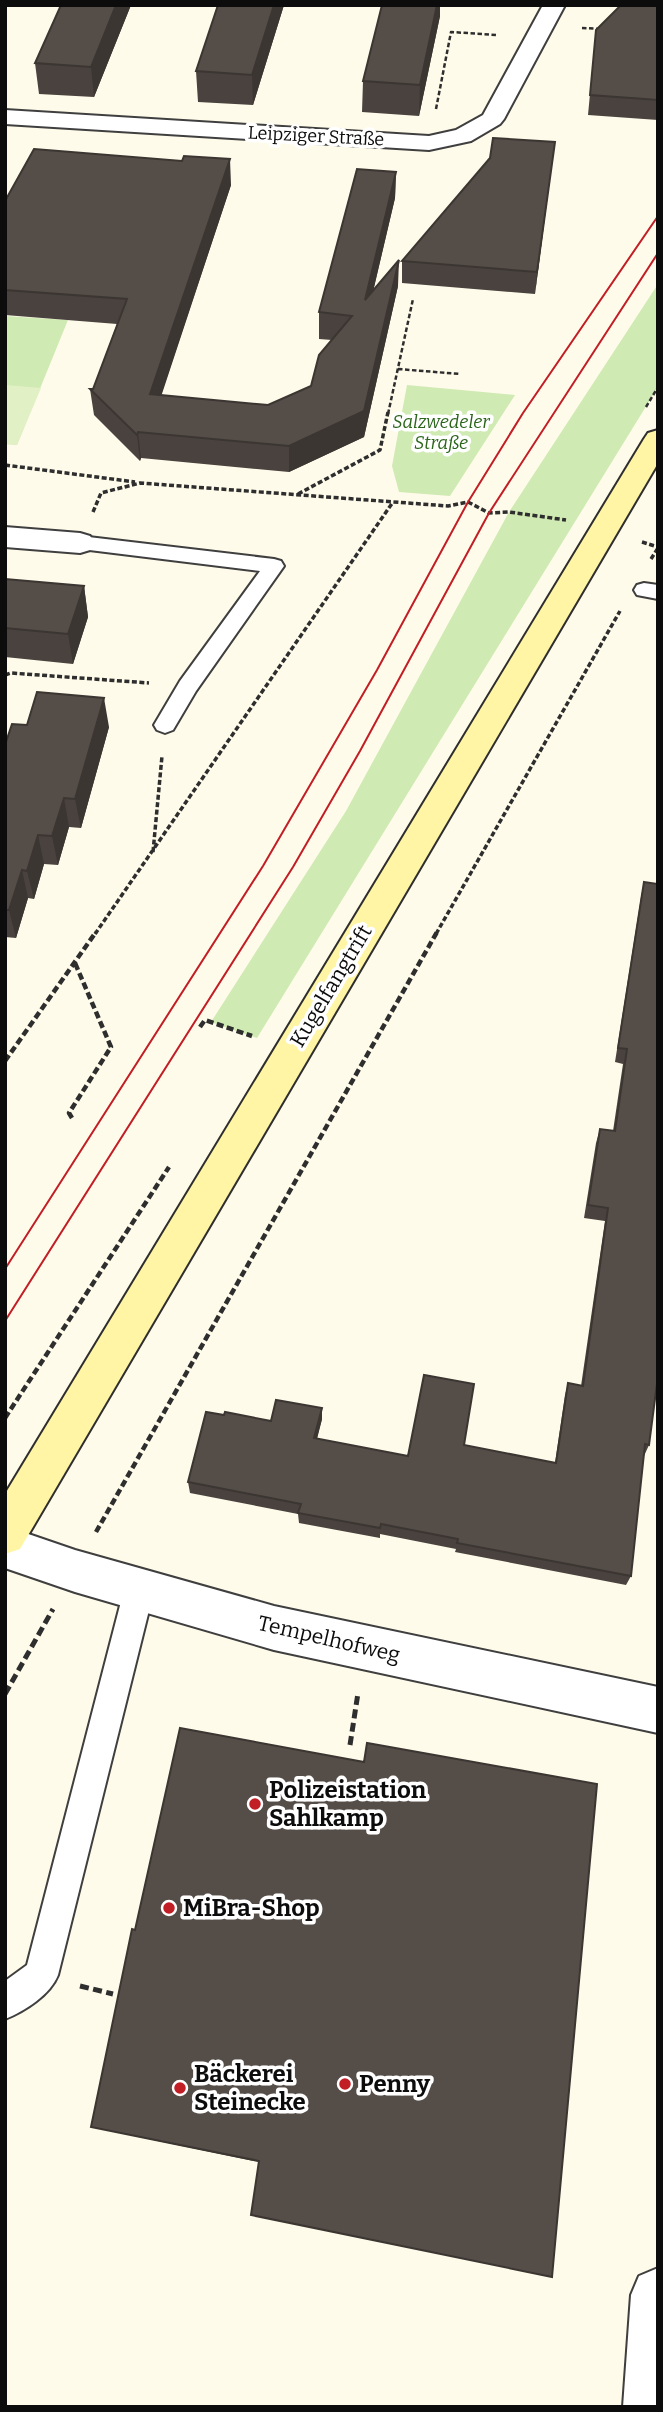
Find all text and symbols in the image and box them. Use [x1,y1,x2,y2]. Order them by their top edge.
street label: Leipziger Straße [247,121,385,151]
park label: Salzwedeler Straße [392,411,490,454]
street label: Kugelfangtrift [284,920,378,1052]
street label: Tempelhofweg [255,1610,403,1668]
place label: Polizeistation Sahlkamp [269,1776,427,1832]
marker: Polizeistation Sahlkamp [247,1796,263,1812]
place label: MiBra-Shop [183,1894,320,1922]
marker: MiBra-Shop [161,1900,177,1916]
place label: Bäckerei Steinecke [194,2060,306,2116]
place label: Penny [359,2070,431,2098]
marker: Penny [337,2076,353,2092]
marker: Bäckerei Steinecke [172,2080,188,2096]

